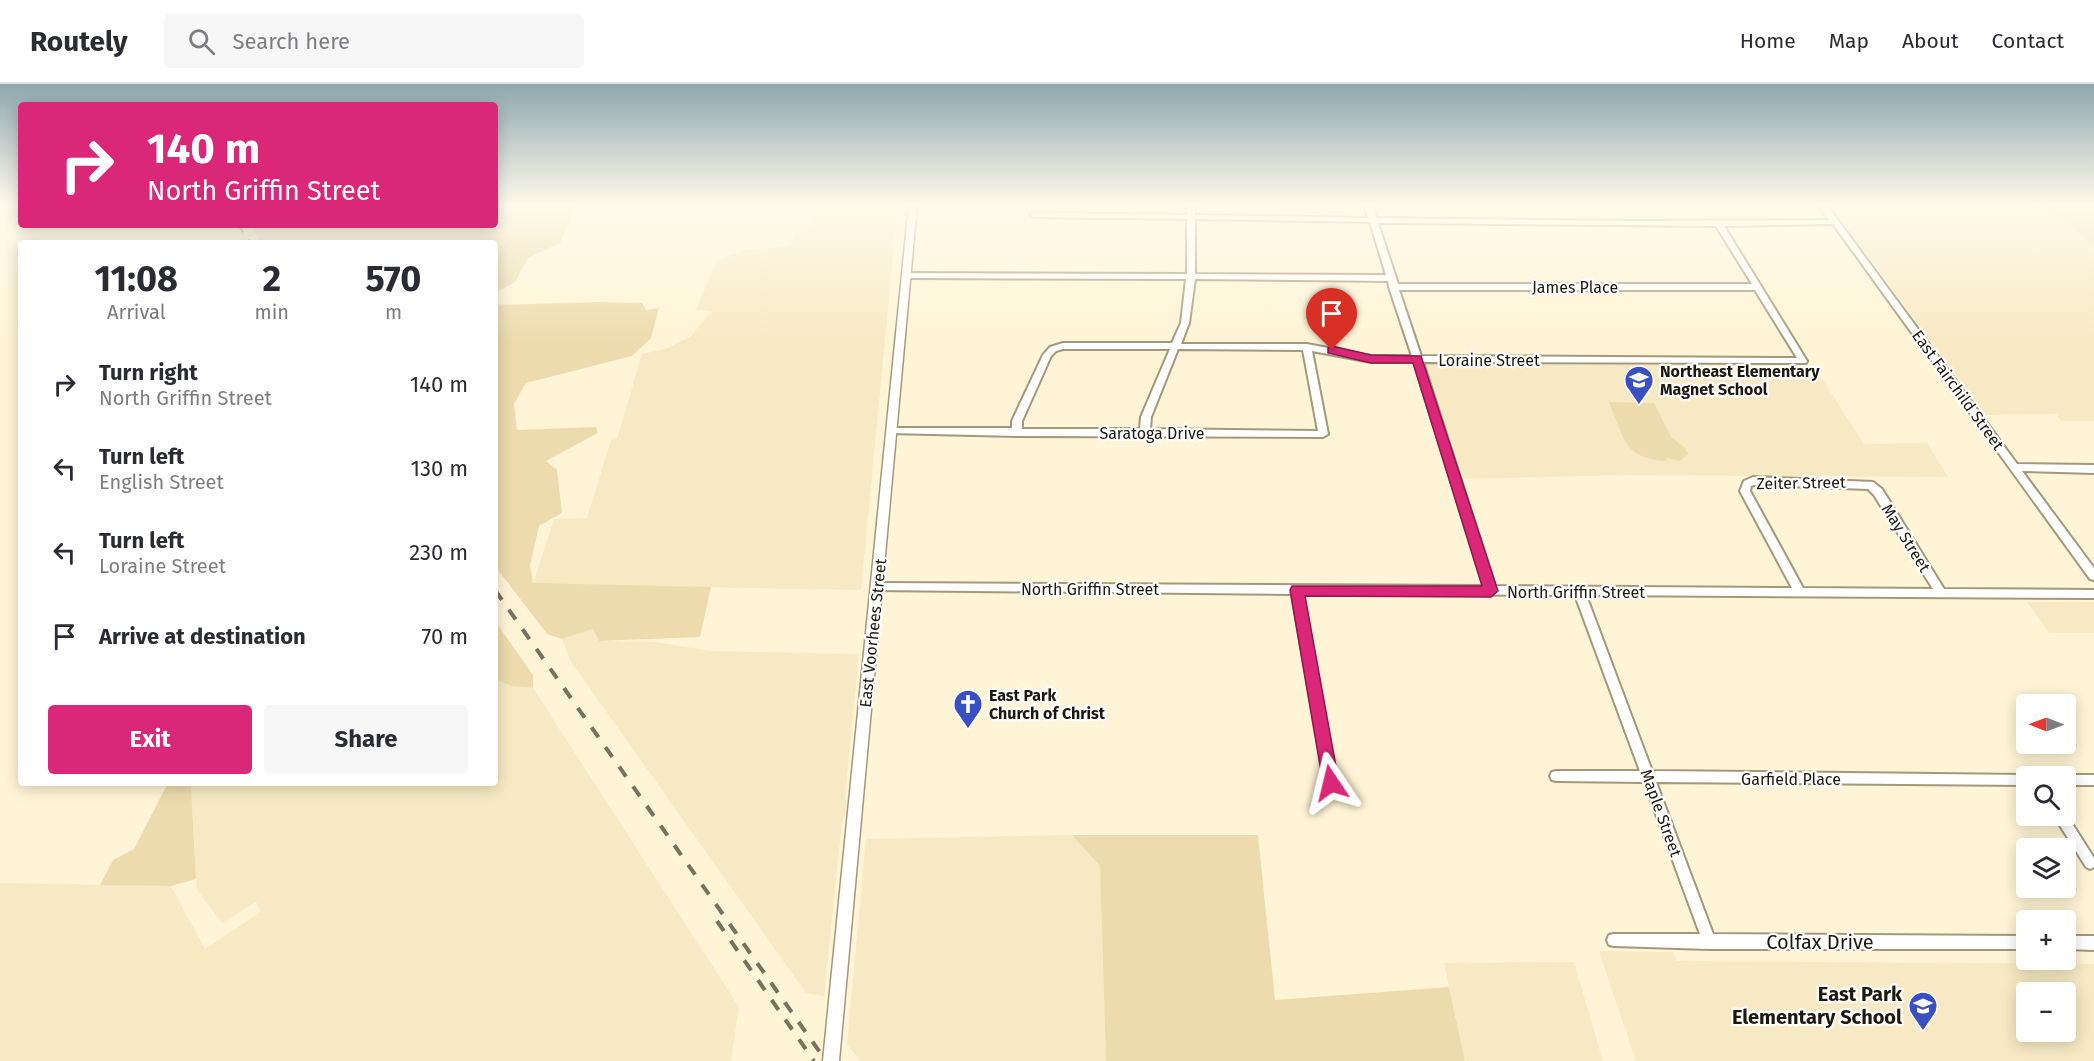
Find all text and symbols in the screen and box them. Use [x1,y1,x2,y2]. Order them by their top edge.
search box [164,14,584,68]
text: Routely [30,25,128,58]
icon: search [185,25,218,58]
text: Search here [233,28,350,55]
text: Home [1740,28,1796,54]
text: Map [1829,28,1869,54]
text: About [1902,28,1959,54]
text: Contact [1992,28,2064,54]
text: 140 m [147,124,260,174]
icon: right [48,126,126,204]
text: North Griffin Street [147,175,380,207]
text: 11:08 [95,257,178,301]
text: 2 [262,257,281,301]
text: 570 [366,257,421,301]
street label: James Place [1532,278,1618,297]
pin [1306,288,1357,350]
icon: arrive [1315,297,1348,330]
text: Arrival [107,300,166,324]
text: min [255,300,289,324]
text: m [385,300,402,324]
street label: East Fairchild Street [1908,326,2008,454]
street label: Loraine Street [1438,351,1540,370]
text: Turn right [99,359,198,386]
place label: Northeast Elementary Magnet School [1660,362,1820,399]
school or university icon: Northeast Elementary Magnet School [1623,364,1655,406]
icon: right [48,368,81,401]
text: 140 m [410,371,468,398]
text: North Griffin Street [99,386,272,410]
street label: Saratoga Drive [1099,424,1205,443]
text: Turn left [99,443,184,470]
icon: left [48,452,81,485]
text: 130 m [411,455,468,482]
text: English Street [99,470,224,494]
street label: Zeiter Street [1756,473,1846,493]
street label: May Street [1878,501,1934,576]
text: Turn left [99,527,184,554]
icon: left [48,536,81,569]
text: 230 m [409,539,468,566]
text: Loraine Street [99,554,226,578]
street label: East Voorhees Street [856,557,890,708]
street label: North Griffin Street [1021,580,1159,599]
street label: North Griffin Street [1507,583,1645,602]
icon: arrive [48,620,81,653]
text: Arrive at destination [99,623,306,650]
text: 70 m [422,623,468,650]
place label: East Park Church of Christ [989,686,1106,723]
church icon: East Park Church of Christ [952,688,984,730]
north arrow [2016,694,2076,754]
map controls [2016,694,2076,1042]
button: Exit [48,705,252,774]
button: Share [264,705,468,774]
position arrow [1299,751,1363,815]
button: search [2016,766,2076,826]
street label: Maple Street [1636,767,1686,860]
street label: Garfield Place [1741,770,1841,789]
button: layers [2016,838,2076,898]
button: + [2016,910,2076,970]
street label: Colfax Drive [1766,930,1874,954]
place label: East Park Elementary School [1732,982,1903,1029]
button: − [2016,982,2076,1042]
school or university icon: East Park Elementary School [1907,990,1939,1032]

